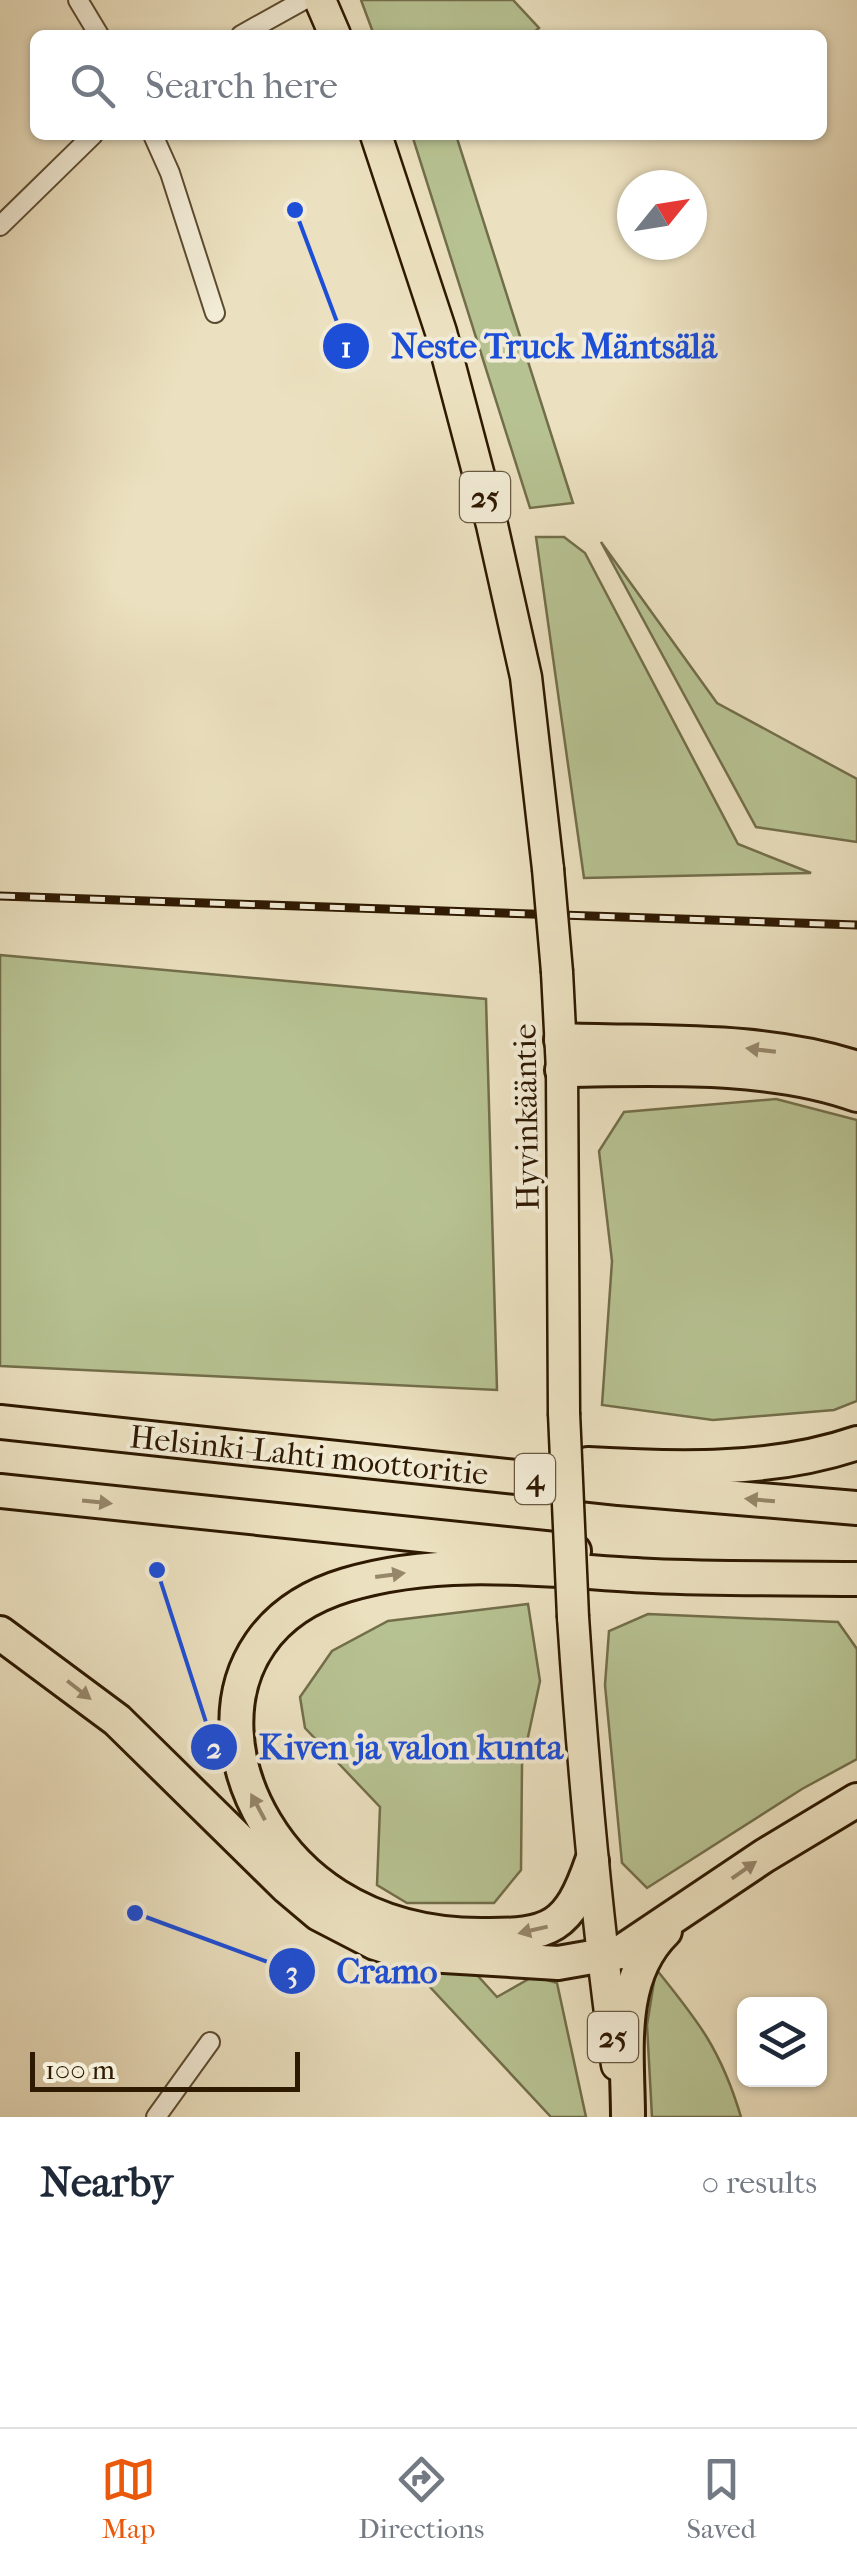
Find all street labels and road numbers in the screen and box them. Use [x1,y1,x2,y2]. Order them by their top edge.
road number: 25 [460,472,510,522]
street label: Hyvinkääntie [506,1023,547,1211]
street label: Helsinki-Lahti moottoritie [128,1418,490,1493]
road number: 4 [515,1454,555,1504]
road number: 25 [588,2012,638,2062]

